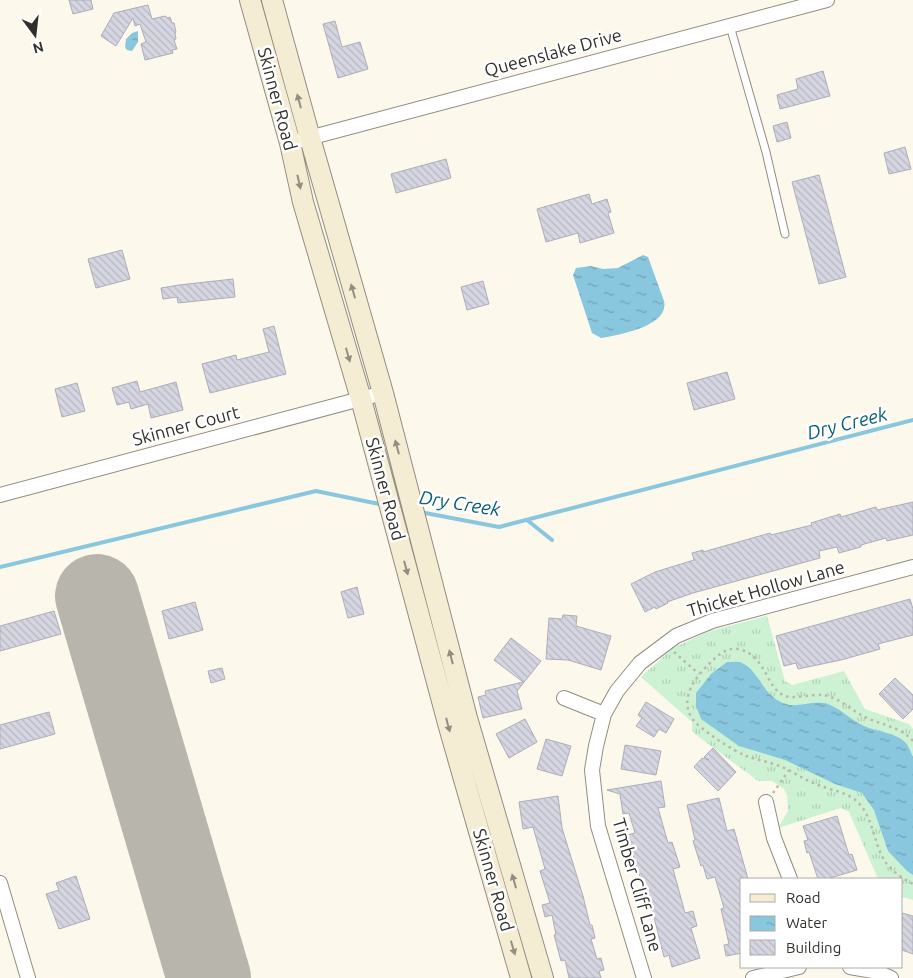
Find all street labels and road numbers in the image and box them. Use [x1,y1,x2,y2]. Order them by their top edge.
street label: Queenslake Drive [482,24,624,81]
street label: Skinner Road [255,45,301,152]
street label: Skinner Court [130,401,241,449]
street label: Skinner Road [363,435,409,542]
street label: Thicket Hollow Lane [685,556,847,620]
street label: Timber Cliff Lane [609,815,667,954]
street label: Skinner Road [470,826,518,933]

